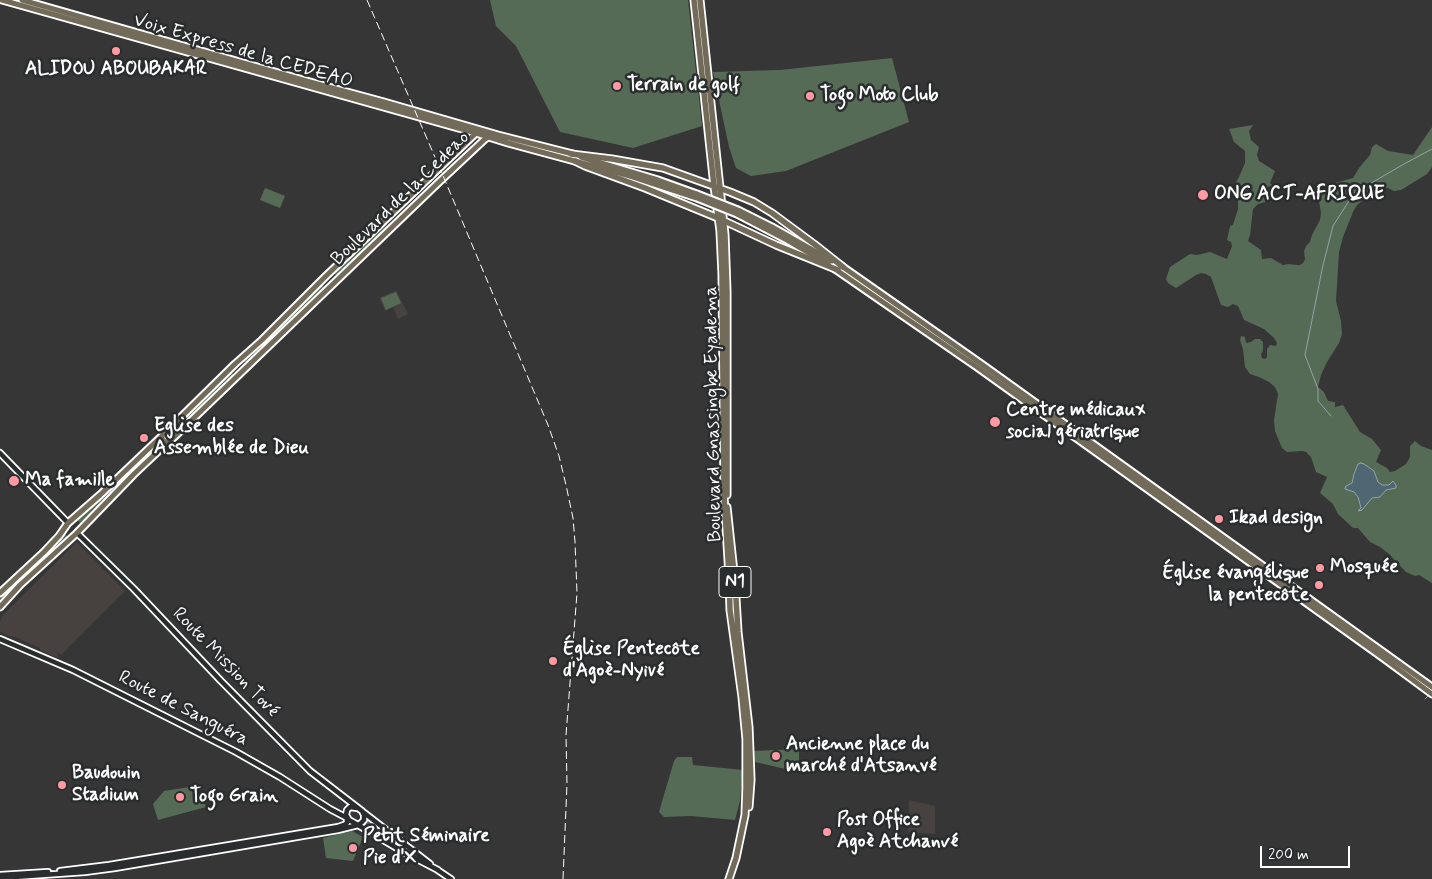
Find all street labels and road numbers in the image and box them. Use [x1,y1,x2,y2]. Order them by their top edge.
street label: Voix Express de la CEDEAO [131,10,355,94]
street label: Boulevard de la Cedeao [327,127,475,271]
street label: Boulevard Gnassingbe Eyadema [700,286,728,542]
road number: N1 [719,566,751,598]
street label: Route Mission Tové [167,603,283,723]
street label: Route de Sanguéra [114,666,252,752]

